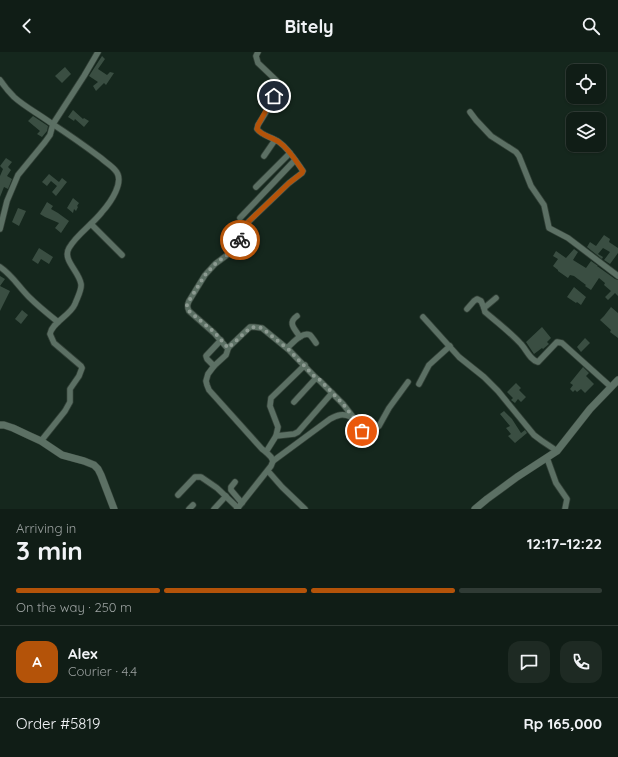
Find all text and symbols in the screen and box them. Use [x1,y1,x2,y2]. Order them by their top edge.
icon: back [16,15,38,37]
text: Bitely [284,15,334,38]
icon: search [580,15,602,37]
map controls [566,64,606,152]
button: locate [566,64,606,104]
pin [257,79,291,113]
icon: home [263,85,285,107]
button: layers [566,112,606,152]
courier [220,220,260,260]
icon: bike [229,229,251,251]
pin [345,414,379,448]
icon: bag [351,420,373,442]
text: Arriving in [16,520,76,536]
text: 3 min [16,534,83,567]
text: 12:17–12:22 [527,534,602,553]
text: On the way · 250 m [16,599,132,615]
button: chat [508,641,550,683]
button: phone [560,641,602,683]
text: Alex [68,644,98,663]
text: A [32,652,42,671]
text: Courier · 4.4 [68,663,137,679]
text: Order #5819 [16,714,100,733]
text: Rp 165,000 [524,714,602,733]

